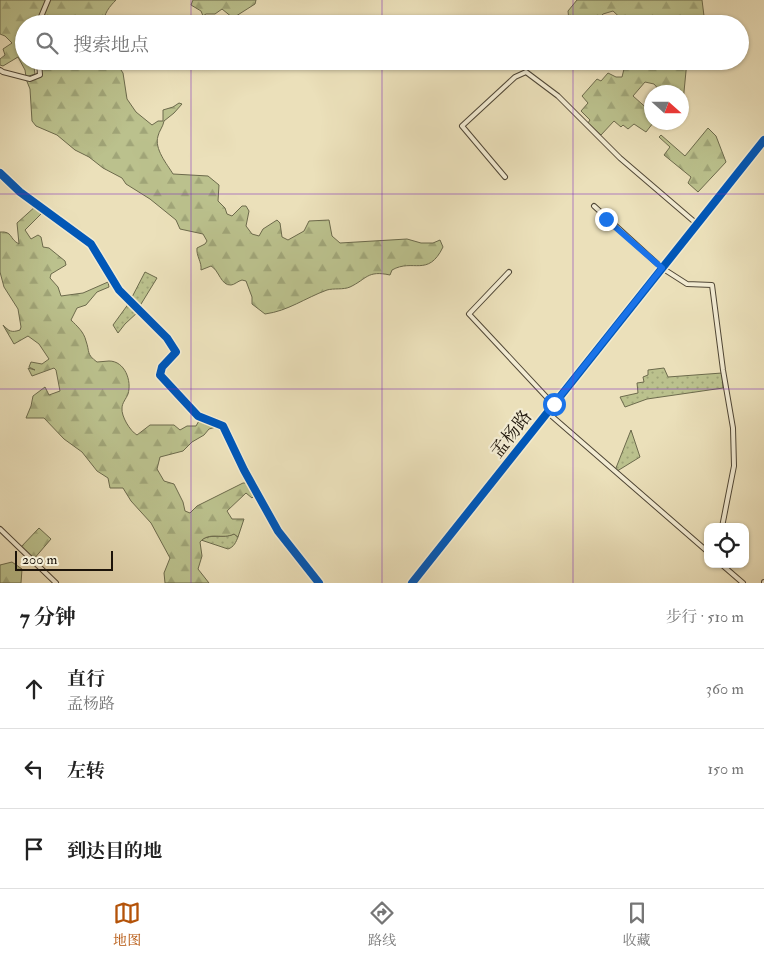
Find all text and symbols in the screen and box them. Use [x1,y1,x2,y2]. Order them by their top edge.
search box [15,15,749,70]
icon: search [33,29,61,57]
text: 搜索地点 [73,33,149,57]
north arrow [644,85,689,130]
route end [595,208,618,231]
route start [543,393,566,416]
street label: 孟杨路 [486,406,537,463]
map controls [704,523,749,568]
button: locate [704,523,749,568]
scale bar [15,548,112,571]
text: 200 m [22,551,57,568]
text: 7 分钟 [20,604,76,631]
text: 步行 · 510 m [665,607,744,627]
text: 直行 [67,667,105,691]
icon: ahead [20,675,48,703]
text: 360 m [706,679,744,699]
text: 孟杨路 [67,694,115,714]
icon: left [20,755,48,783]
text: 左转 [67,759,105,783]
text: 150 m [707,759,744,779]
icon: arrive [20,835,48,863]
text: 到达目的地 [67,839,162,863]
tab: 地图 [113,899,141,949]
tab: 路线 [368,899,396,949]
tab: 收藏 [623,899,651,949]

